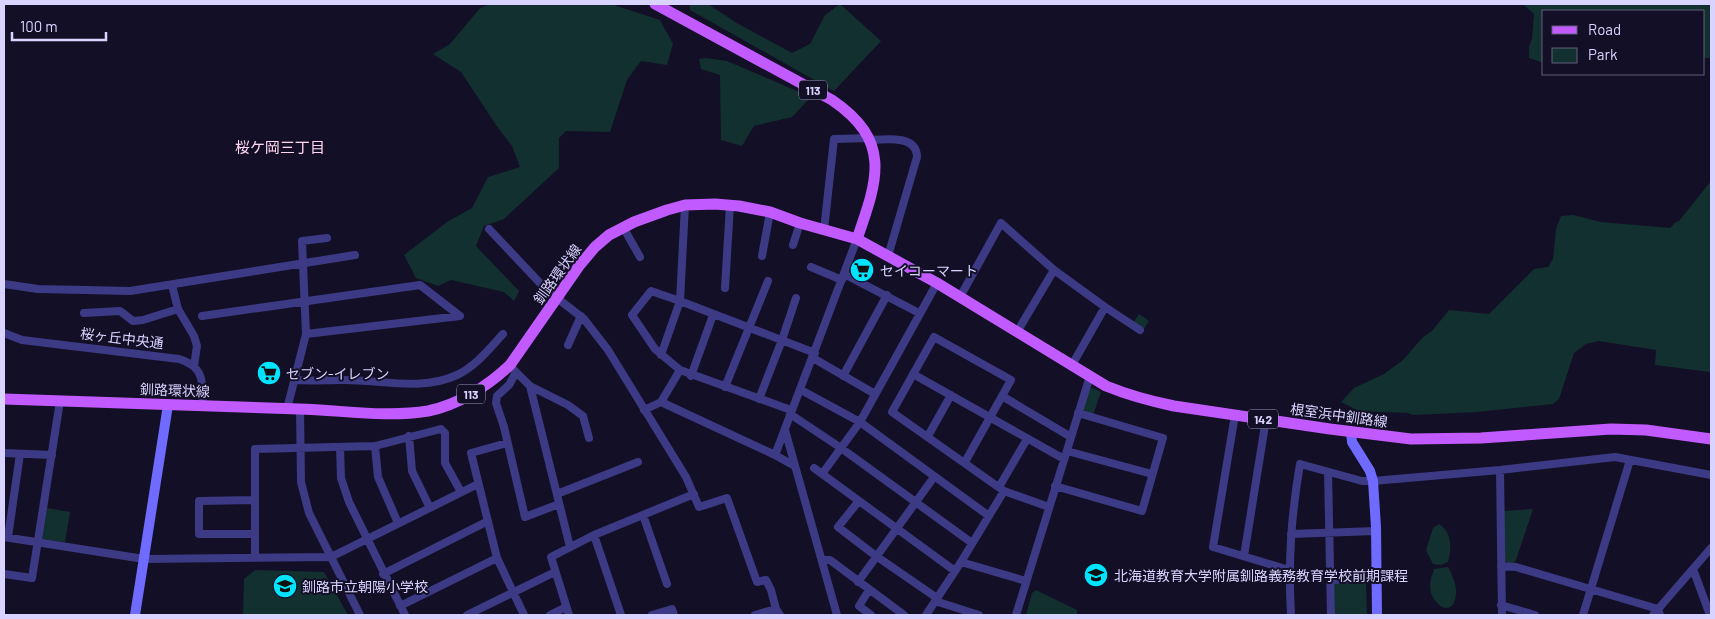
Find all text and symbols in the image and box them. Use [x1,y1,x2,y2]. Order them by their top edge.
scale bar [12,10,106,42]
legend [1542,10,1705,75]
text: 100 m [20,17,58,35]
text: Road [1588,20,1621,38]
text: Park [1588,45,1618,63]
road number: 113 [799,80,827,100]
district label: 桜ケ岡三丁目 [235,138,325,156]
street label: 釧路環状線 [530,241,584,307]
supermarket icon: セイコーマート [849,257,875,283]
place label: セイコーマート [880,262,978,279]
street label: 桜ヶ丘中央通 [79,324,165,352]
supermarket icon: セブン-イレブン [256,360,282,386]
place label: セブン-イレブン [286,365,390,382]
street label: 釧路環状線 [140,380,210,400]
road number: 113 [457,384,485,404]
street label: 根室浜中釧路線 [1289,400,1389,430]
road number: 142 [1248,409,1278,428]
school or university icon: 北海道教育大学附属釧路義務教育学校前期課程 [1083,562,1109,588]
place label: 北海道教育大学附属釧路義務教育学校前期課程 [1114,567,1408,584]
school or university icon: 釧路市立朝陽小学校 [272,573,298,599]
place label: 釧路市立朝陽小学校 [302,578,428,595]

